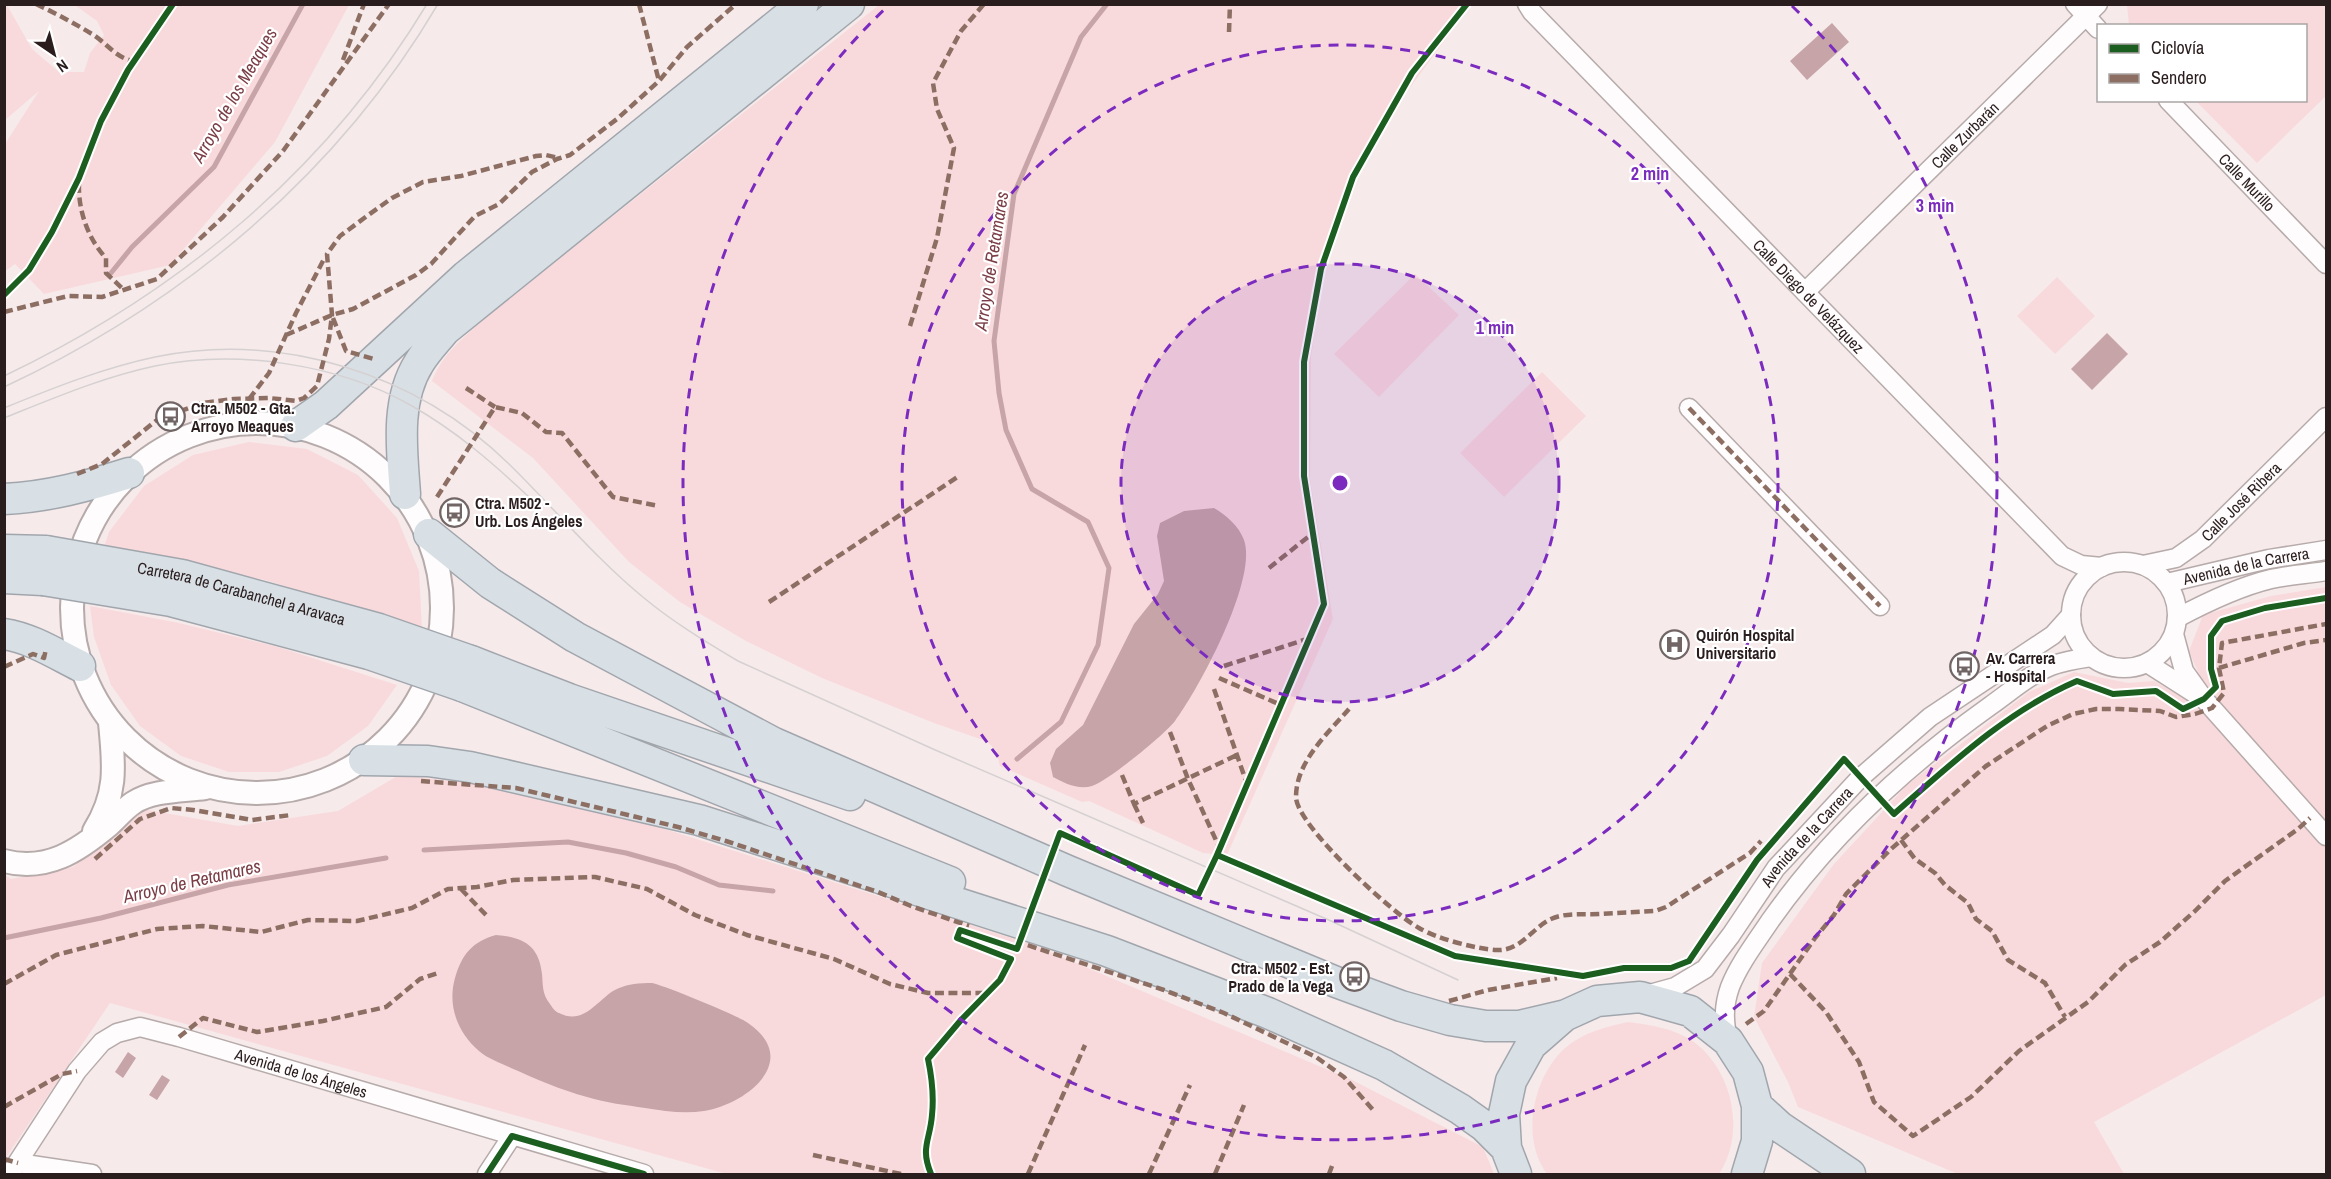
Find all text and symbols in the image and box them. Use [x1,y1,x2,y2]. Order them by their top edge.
water label: Arroyo de los Meaques [185,23,283,168]
north arrow [24,24,84,84]
legend [2097,24,2307,102]
text: Ciclovía [2151,35,2204,60]
text: N [52,55,73,78]
text: Sendero [2151,65,2207,90]
street label: Calle Zurbarán [1926,97,2003,173]
street label: Calle Murillo [2214,148,2280,216]
text: 2 min [1631,161,1669,186]
water label: Arroyo de Retamares [968,190,1014,333]
text: 3 min [1916,193,1954,218]
street label: Calle Diego de Velázquez [1748,234,1870,358]
text: 1 min [1476,315,1514,340]
place label: Ctra. M502 - Gta. Arroyo Meaques [191,397,295,437]
bus stop icon: Ctra. M502 - Gta. Arroyo Meaques [154,401,186,433]
street label: Calle José Ribera [2196,456,2286,546]
centre of rings [1330,473,1350,493]
place label: Ctra. M502 - Urb. Los Ángeles [475,492,582,532]
bus stop icon: Ctra. M502 - Urb. Los Ángeles [438,496,470,528]
street label: Avenida de la Carrera [2180,542,2311,590]
street label: Carretera de Carabanchel a Aravaca [136,556,348,630]
place label: Quirón Hospital Universitario [1696,624,1794,664]
hospital icon: Quirón Hospital Universitario [1659,628,1691,660]
place label: Av. Carrera - Hospital [1986,647,2056,687]
bus stop icon: Av. Carrera - Hospital [1949,651,1981,683]
street label: Avenida de la Carrera [1755,781,1858,892]
water label: Arroyo de Retamares [120,853,263,909]
place label: Ctra. M502 - Est. Prado de la Vega [1228,957,1334,997]
bus stop icon: Ctra. M502 - Est. Prado de la Vega [1338,961,1370,993]
street label: Avenida de los Ángeles [231,1043,370,1103]

